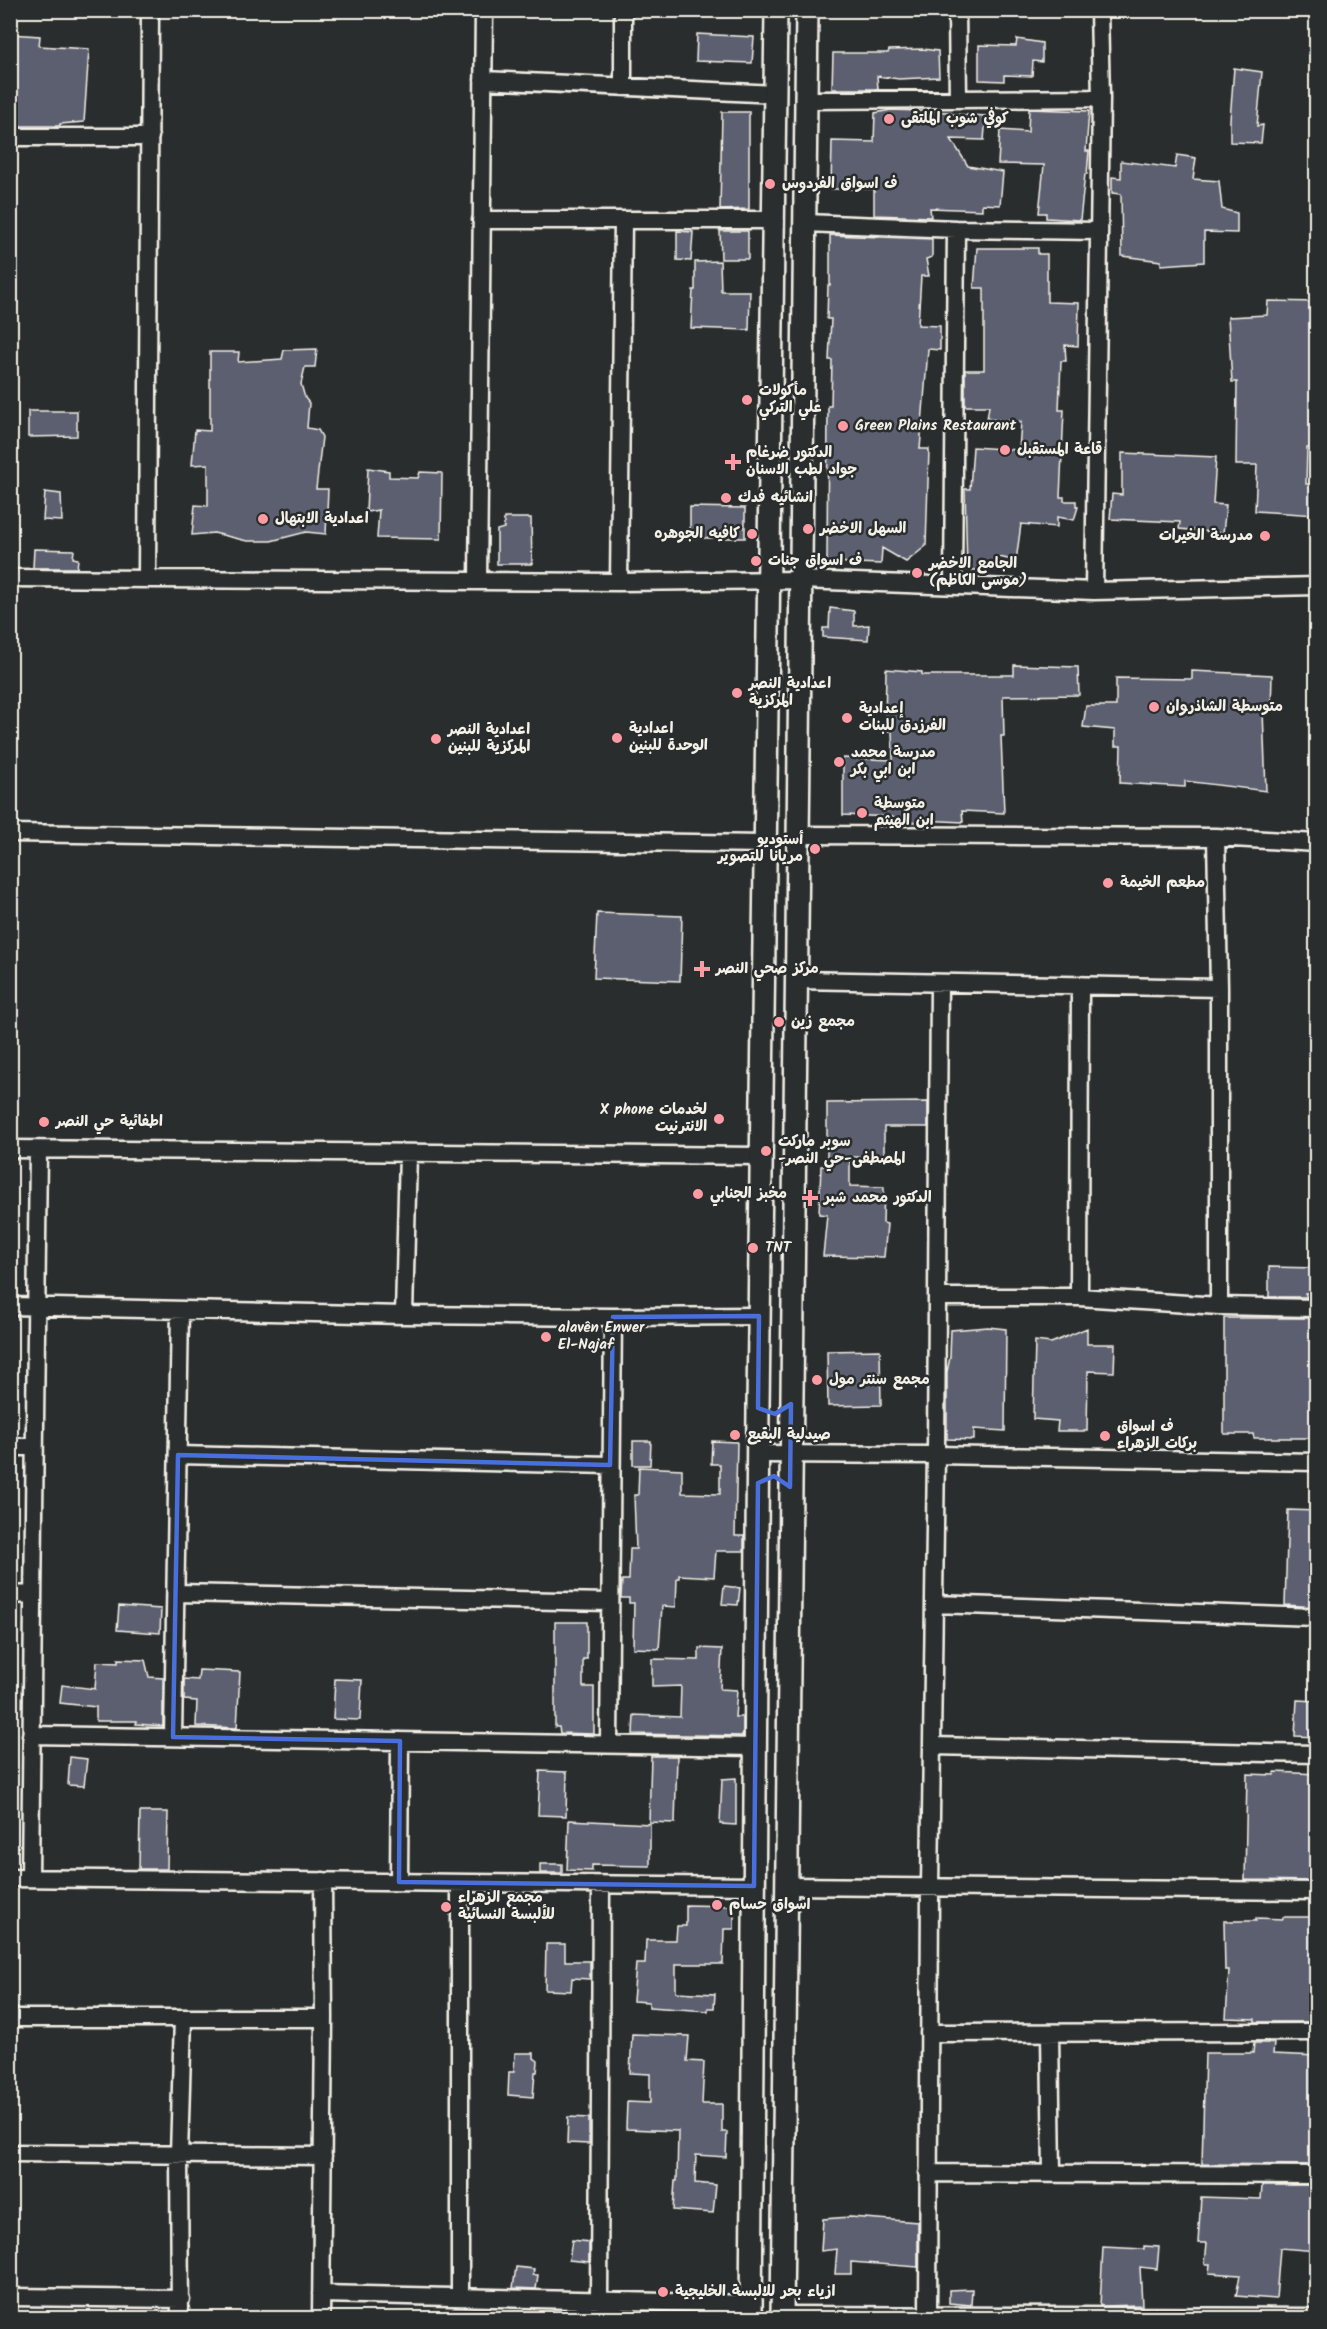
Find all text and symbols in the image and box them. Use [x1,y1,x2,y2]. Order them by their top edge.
place label: كوفي شوب الملتقى [901,107,1009,131]
marker: كوفي شوب الملتقى [882,112,896,126]
place label: ف اسواق الفردوس [782,172,897,196]
marker: ف اسواق الفردوس [763,177,777,191]
place label: مأكولات علي التركي [759,379,822,421]
marker: مأكولات علي التركي [740,393,754,407]
place label: Green Plains Restaurant [855,414,1016,438]
marker: Green Plains Restaurant [836,419,850,433]
place label: قاعة المستقبل [1017,438,1102,462]
place label: الدكتور ضرغام جواد لطب الاسنان [746,441,857,482]
marker: قاعة المستقبل [998,443,1012,457]
marker: الدكتور ضرغام جواد لطب الاسنان [724,453,742,471]
place label: انشائيه فدك [738,486,813,510]
marker: انشائيه فدك [719,491,733,505]
place label: اعدادية الابتهال [275,507,369,531]
marker: اعدادية الابتهال [256,512,270,526]
place label: السهل الاخضر [818,517,907,541]
place label: كافيه الجوهره [654,522,740,546]
marker: السهل الاخضر [801,522,815,536]
place label: مدرسة الخيرات [1159,524,1253,548]
marker: كافيه الجوهره [745,527,759,541]
marker: مدرسة الخيرات [1258,529,1272,543]
place label: ف اسواق جنات [768,549,862,573]
place label: الجامع الاخضر (موسى الكاظم) [927,552,1027,593]
marker: ف اسواق جنات [749,554,763,568]
marker: الجامع الاخضر (موسى الكاظم) [910,566,924,580]
place label: اعدادية النصر المركزية [747,672,831,713]
marker: اعدادية النصر المركزية [730,686,744,700]
place label: متوسطة الشاذروان [1166,695,1283,719]
place label: إعدادية الفرزدق للبنات [859,697,946,738]
marker: متوسطة الشاذروان [1147,700,1161,714]
marker: إعدادية الفرزدق للبنات [840,711,854,725]
place label: اعدادية الوحدة للبنين [629,717,708,758]
place label: اعدادية النصر المركزية للبنين [446,718,530,759]
marker: اعدادية الوحدة للبنين [610,731,624,745]
marker: اعدادية النصر المركزية للبنين [429,732,443,746]
place label: مدرسة محمد ابن ابي بكر [849,741,936,783]
marker: مدرسة محمد ابن ابي بكر [832,755,846,769]
place label: متوسطة ابن الهيثم [874,792,934,833]
marker: متوسطة ابن الهيثم [855,806,869,820]
place label: أستوديو مريانا للتصوير [716,828,804,869]
marker: أستوديو مريانا للتصوير [808,842,822,856]
place label: مطعم الخيمة [1120,871,1205,895]
marker: مطعم الخيمة [1101,876,1115,890]
place label: مركز صحي النصر [714,957,819,982]
marker: مركز صحي النصر [693,960,711,978]
place label: مجمع زين [791,1010,855,1034]
marker: مجمع زين [772,1015,786,1029]
place label: X phone لخدمات الانترنيت [599,1098,707,1139]
place label: اطفائية حي النصر [54,1110,163,1135]
marker: X phone لخدمات الانترنيت [712,1112,726,1126]
marker: اطفائية حي النصر [37,1115,51,1129]
place label: سوبر ماركت -المصطفى-حي النصر [778,1130,906,1172]
marker: سوبر ماركت -المصطفى-حي النصر [759,1144,773,1158]
place label: مخبز الجنابي [710,1182,787,1207]
place label: الدكتور محمد شبر [822,1186,932,1210]
marker: مخبز الجنابي [691,1187,705,1201]
marker: الدكتور محمد شبر [801,1189,819,1207]
place label: TNT [765,1236,793,1260]
marker: TNT [746,1241,760,1255]
place label: alavên Enwer El-Najaf [558,1316,645,1357]
marker: alavên Enwer El-Najaf [539,1330,553,1344]
place label: مجمع سنتر مول [829,1368,930,1392]
marker: مجمع سنتر مول [810,1373,824,1387]
place label: ف اسواق بركات الزهراء [1117,1415,1197,1456]
place label: صيدلية البقيع [747,1423,831,1447]
marker: صيدلية البقيع [728,1428,742,1442]
marker: ف اسواق بركات الزهراء [1098,1429,1112,1443]
place label: مجمع الزهراء للألبسة النسائية [458,1886,555,1927]
place label: اسواق حسام [729,1893,811,1917]
marker: اسواق حسام [710,1898,724,1912]
marker: مجمع الزهراء للألبسة النسائية [439,1900,453,1914]
place label: ازياء بحر للالبسة الخليجية [675,2280,835,2304]
marker: ازياء بحر للالبسة الخليجية [656,2285,670,2299]

